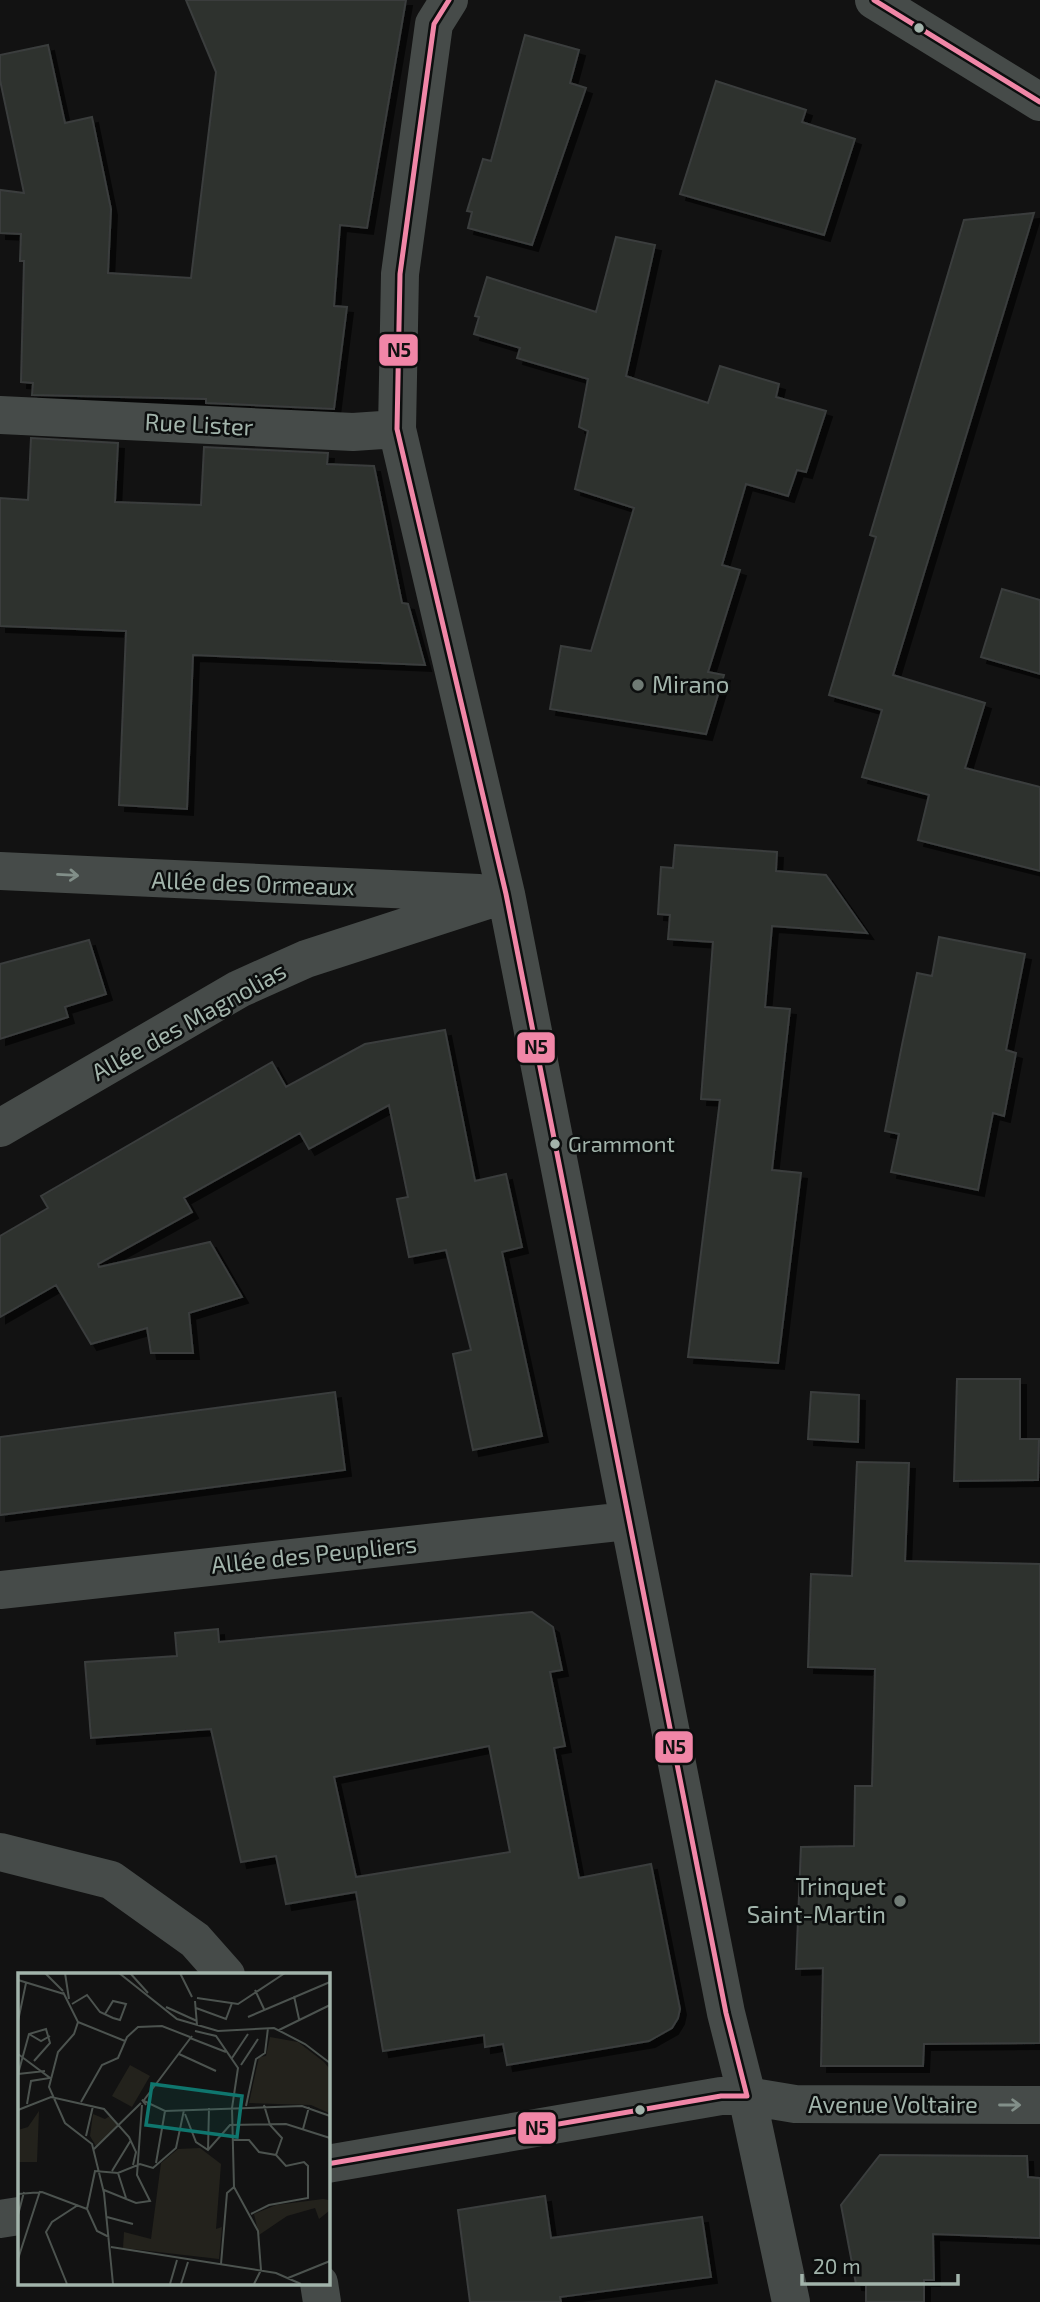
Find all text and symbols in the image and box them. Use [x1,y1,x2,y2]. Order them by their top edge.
unlabelled marker [912,21,926,35]
line badge: N5 [378,333,419,367]
text: N5 [387,338,411,361]
street label: Rue Lister [144,406,255,441]
place label: Mirano [652,669,729,698]
marker: Mirano [630,677,646,693]
street label: Allée des Ormeaux [151,864,356,901]
one-way arrow [56,869,79,882]
street label: Allée des Magnolias [86,955,291,1086]
line badge: N5 [516,1031,556,1064]
text: N5 [524,1035,548,1058]
place label: Grammont [568,1130,675,1156]
marker: Grammont [548,1137,562,1151]
street label: Allée des Peupliers [209,1528,418,1579]
line badge: N5 [654,1730,694,1764]
text: N5 [662,1735,686,1758]
place label: Trinquet Saint-Martin [747,1871,886,1928]
marker: Trinquet Saint-Martin [892,1893,908,1909]
inset map [18,1973,329,2284]
street label: Avenue Voltaire [808,2089,978,2118]
one-way arrow [999,2098,1022,2112]
unlabelled marker [633,2103,647,2117]
line badge: N5 [517,2111,557,2145]
text: N5 [525,2116,549,2139]
scale bar [802,2242,958,2286]
text: 20 m [813,2253,861,2278]

